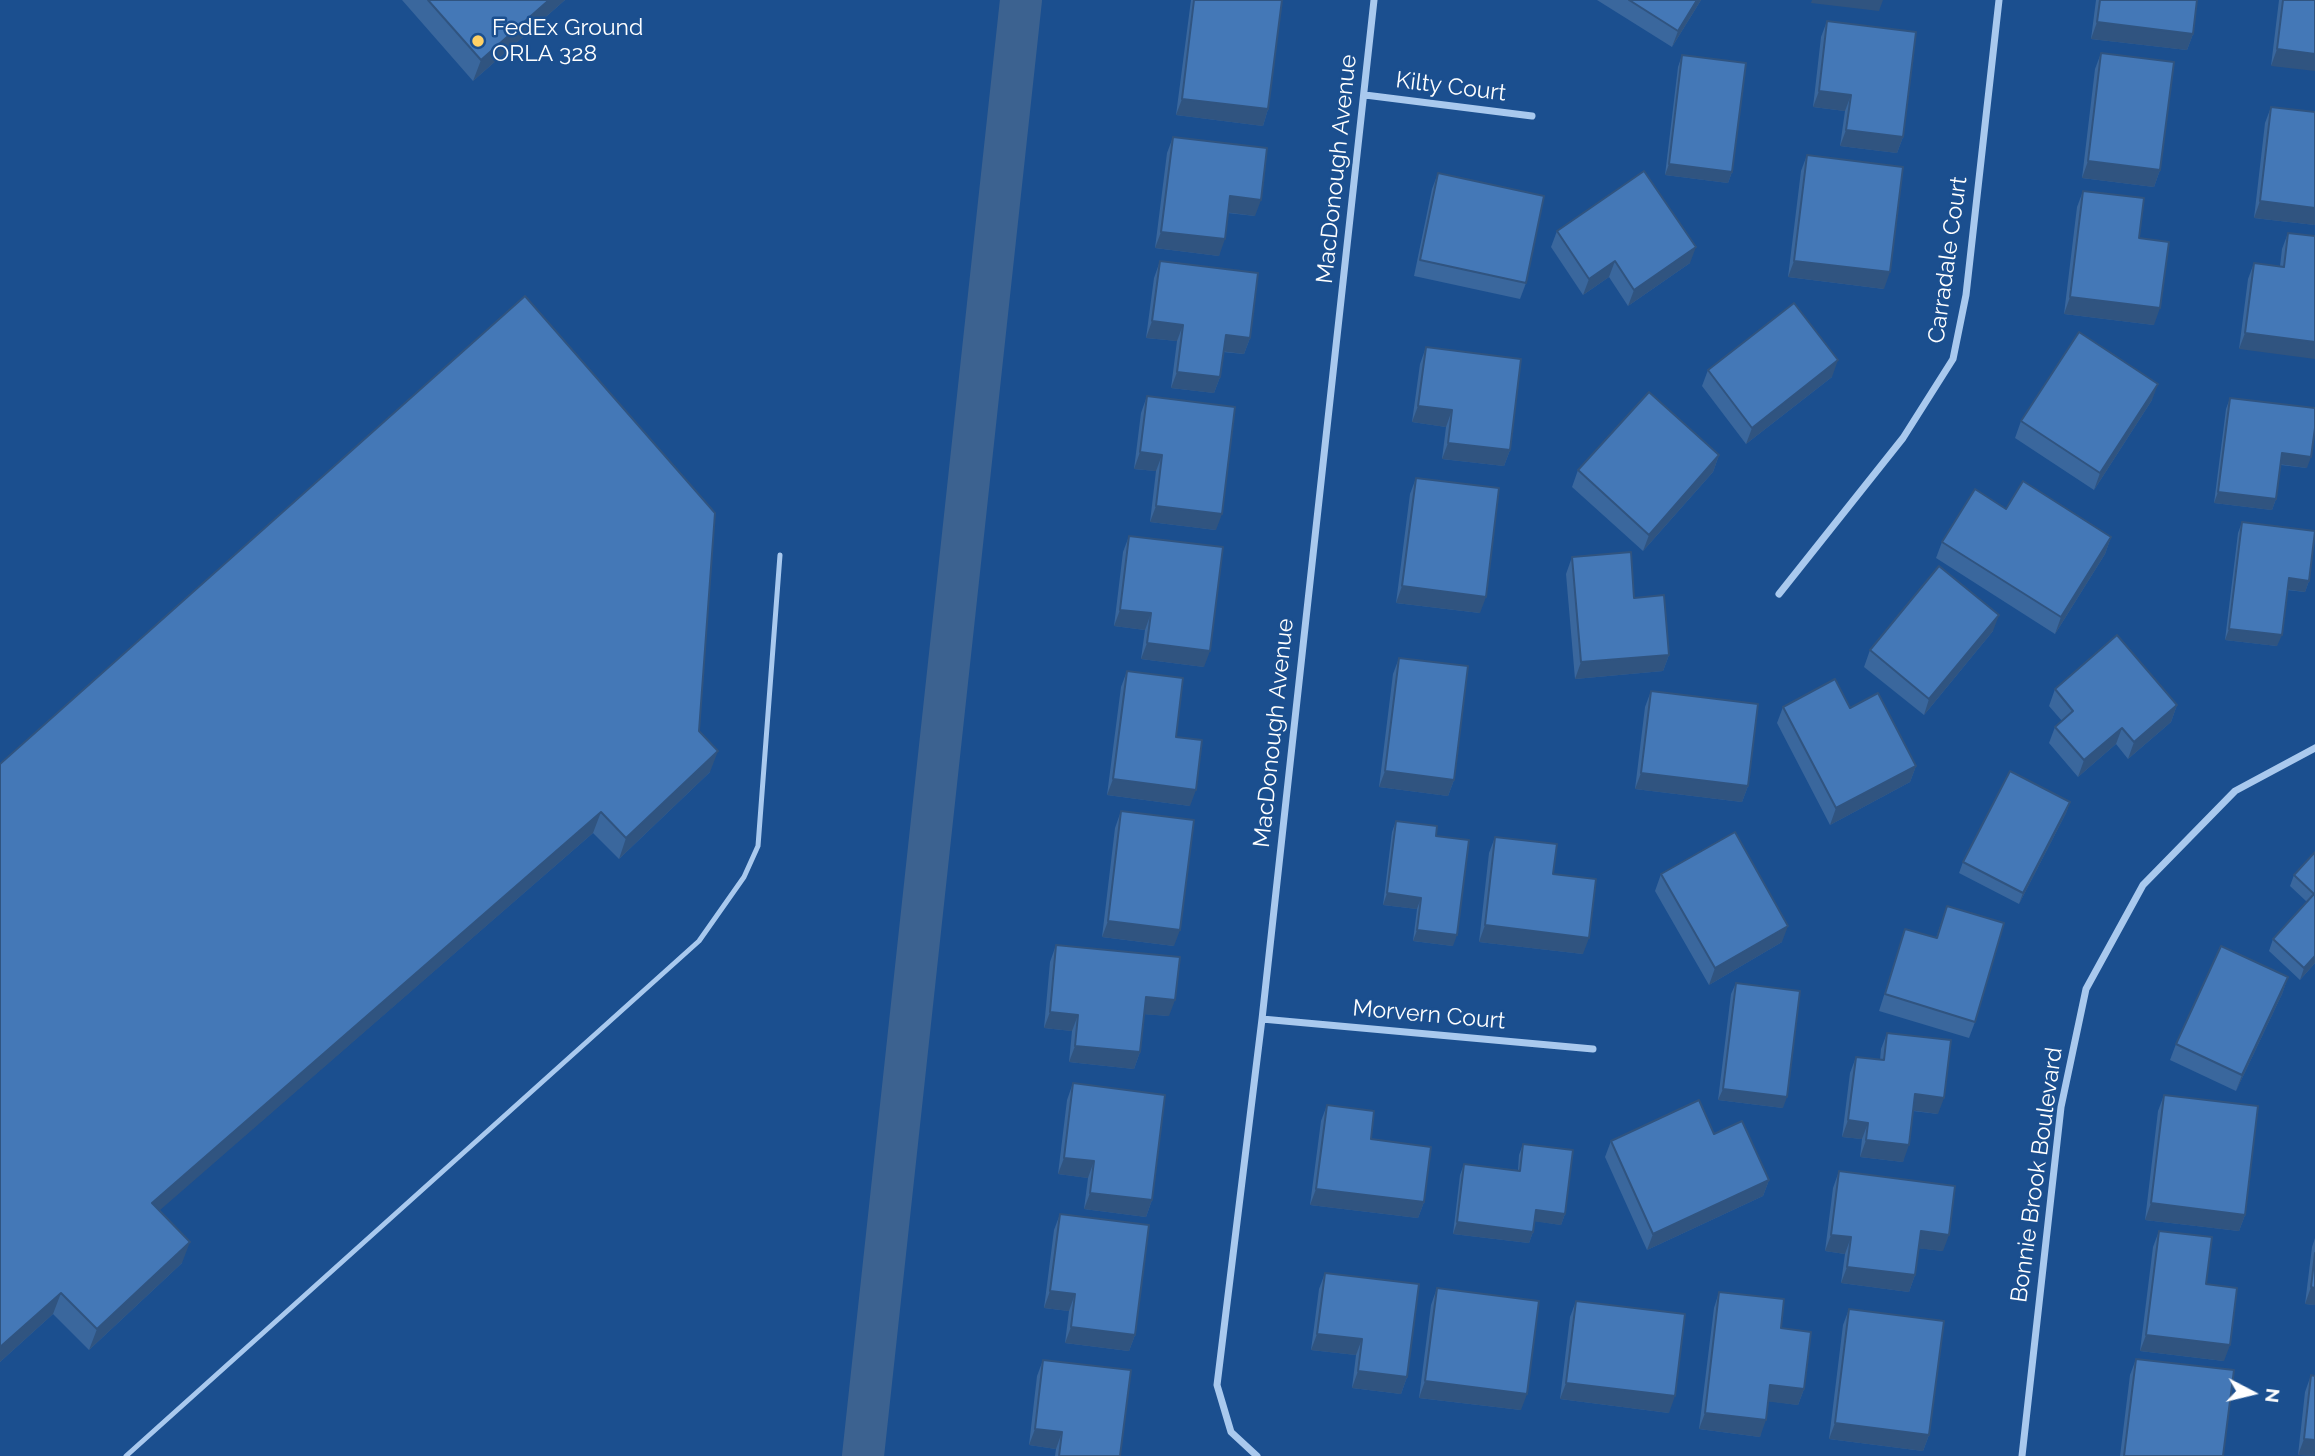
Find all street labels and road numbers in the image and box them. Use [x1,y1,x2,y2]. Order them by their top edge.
street label: MacDonough Avenue [1311,53,1363,285]
street label: Kilty Court [1394,67,1508,107]
street label: Carradale Court [1923,175,1973,345]
street label: MacDonough Avenue [1248,617,1300,849]
street label: Morvern Court [1351,995,1507,1035]
street label: Bonnie Brook Boulevard [2005,1046,2069,1304]

